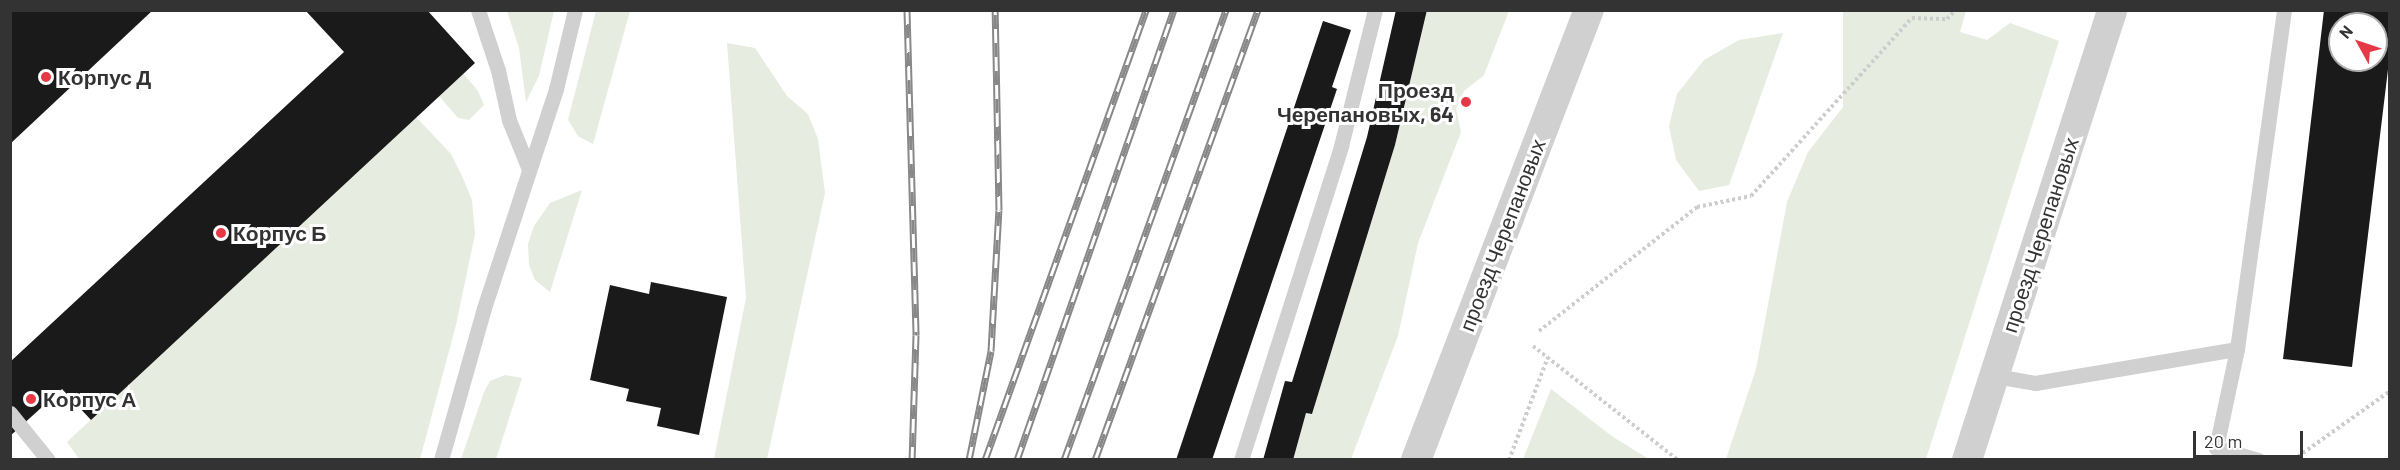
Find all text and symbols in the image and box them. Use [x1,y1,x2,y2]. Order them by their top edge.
north arrow [2328,12,2388,72]
text: N [2335,21,2356,42]
place label: Корпус Д [58,64,151,90]
marker: Корпус Д [39,70,53,84]
place label: Проезд Черепановых, 64 [1277,77,1454,127]
marker: Проезд Черепановых, 64 [1459,95,1473,109]
street label: проезд Черепановых [1997,134,2083,336]
street label: проезд Черепановых [1454,135,1550,335]
place label: Корпус Б [233,220,326,246]
marker: Корпус Б [214,226,228,240]
place label: Корпус А [43,386,136,412]
marker: Корпус А [24,392,38,406]
scale bar [2196,419,2306,457]
text: 20 m [2204,430,2242,452]

